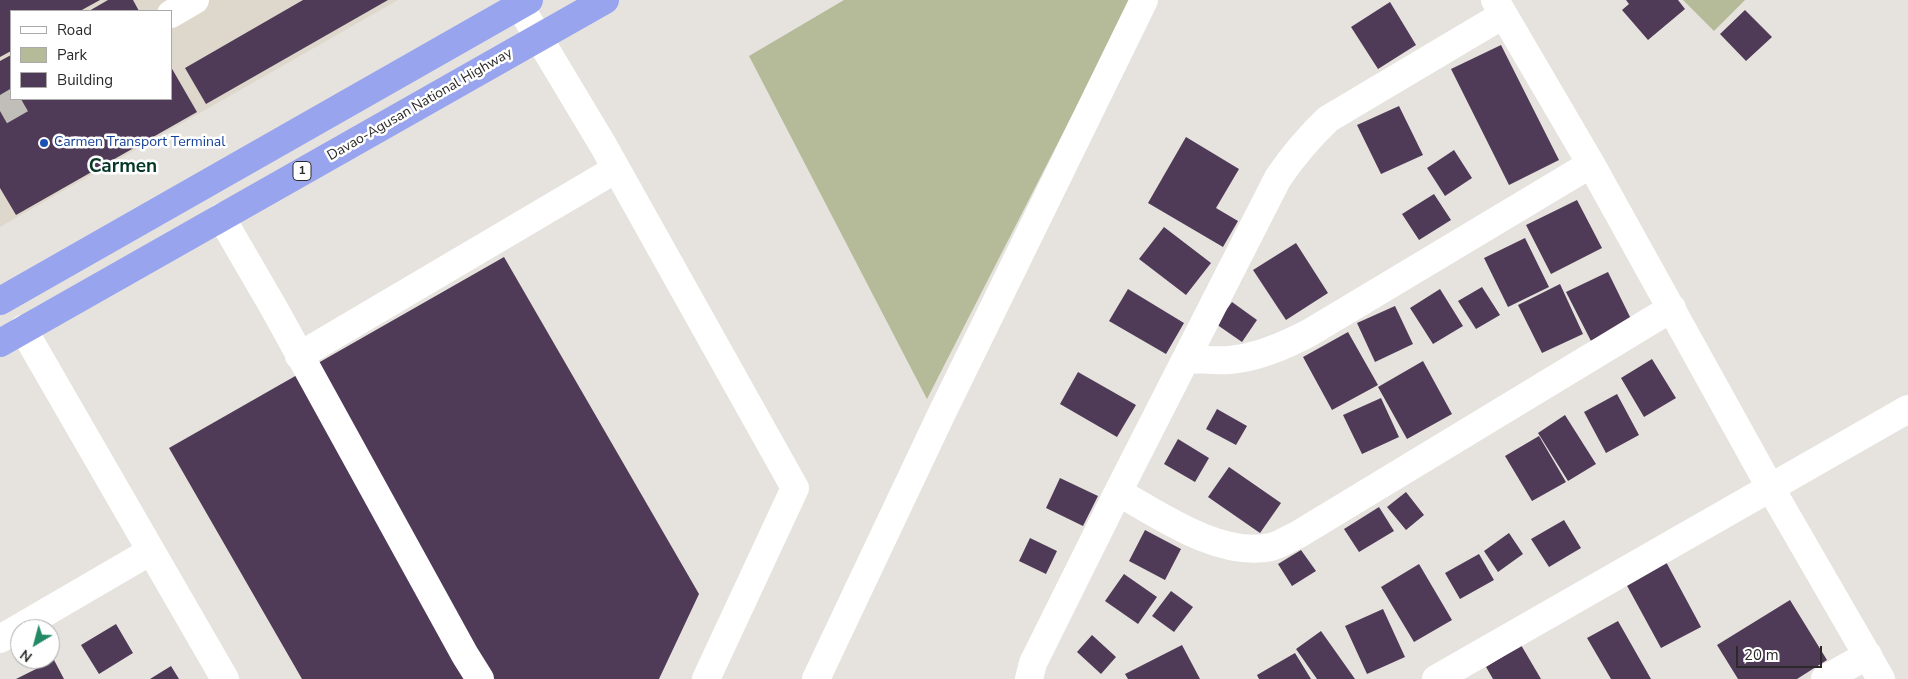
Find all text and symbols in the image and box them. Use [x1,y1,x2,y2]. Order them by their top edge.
legend [10,10,172,100]
text: Road [57,20,92,40]
text: Park [57,45,87,65]
street label: Davao-Agusan National Highway [325,45,515,165]
text: Building [57,70,113,90]
place label: Carmen Transport Terminal [54,135,225,151]
marker: Carmen Transport Terminal [38,137,50,149]
district label: Carmen [89,156,157,178]
road number: 1 [293,162,311,180]
north arrow [10,619,60,669]
scale bar [1738,636,1824,668]
text: N [16,645,36,666]
text: 20 m [1744,645,1779,665]

